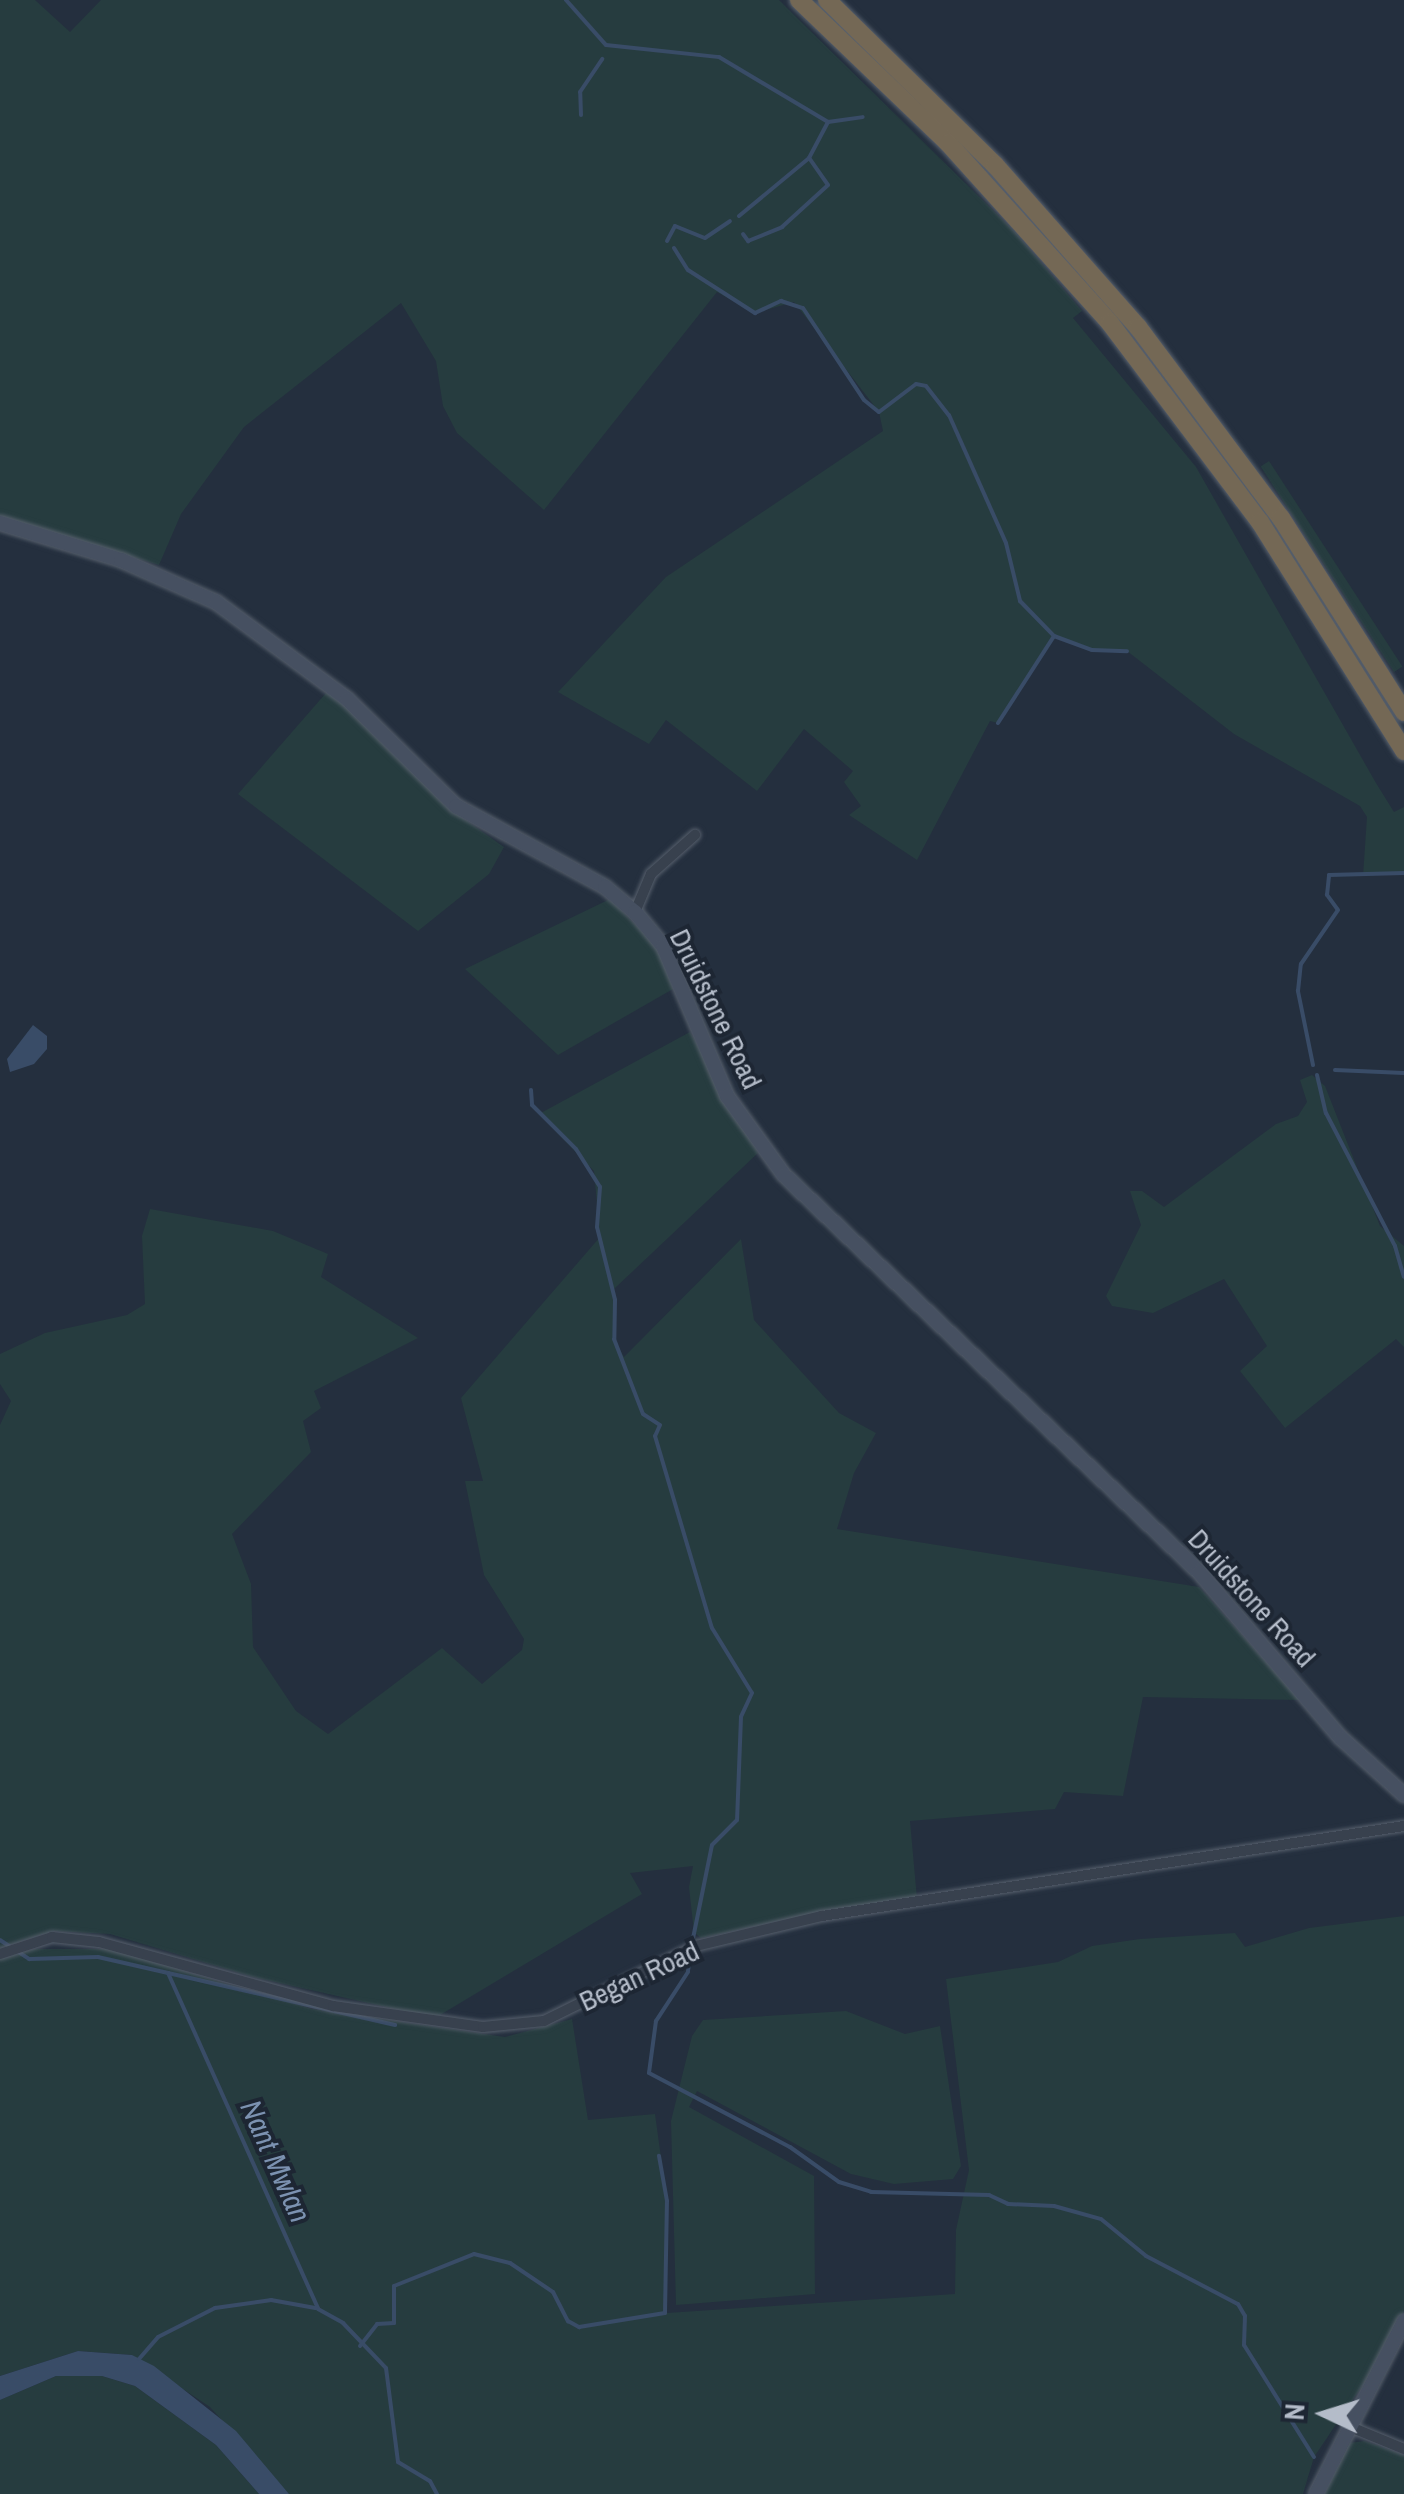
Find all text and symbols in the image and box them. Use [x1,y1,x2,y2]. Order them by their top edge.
street label: Druidstone Road [663,924,769,1094]
street label: Druidstone Road [1181,1522,1323,1674]
street label: Began Road [574,1934,704,2018]
water label: Nant Mwlan [233,2094,319,2228]
north arrow [1274,2364,1374,2464]
text: N [1275,2402,1314,2422]

